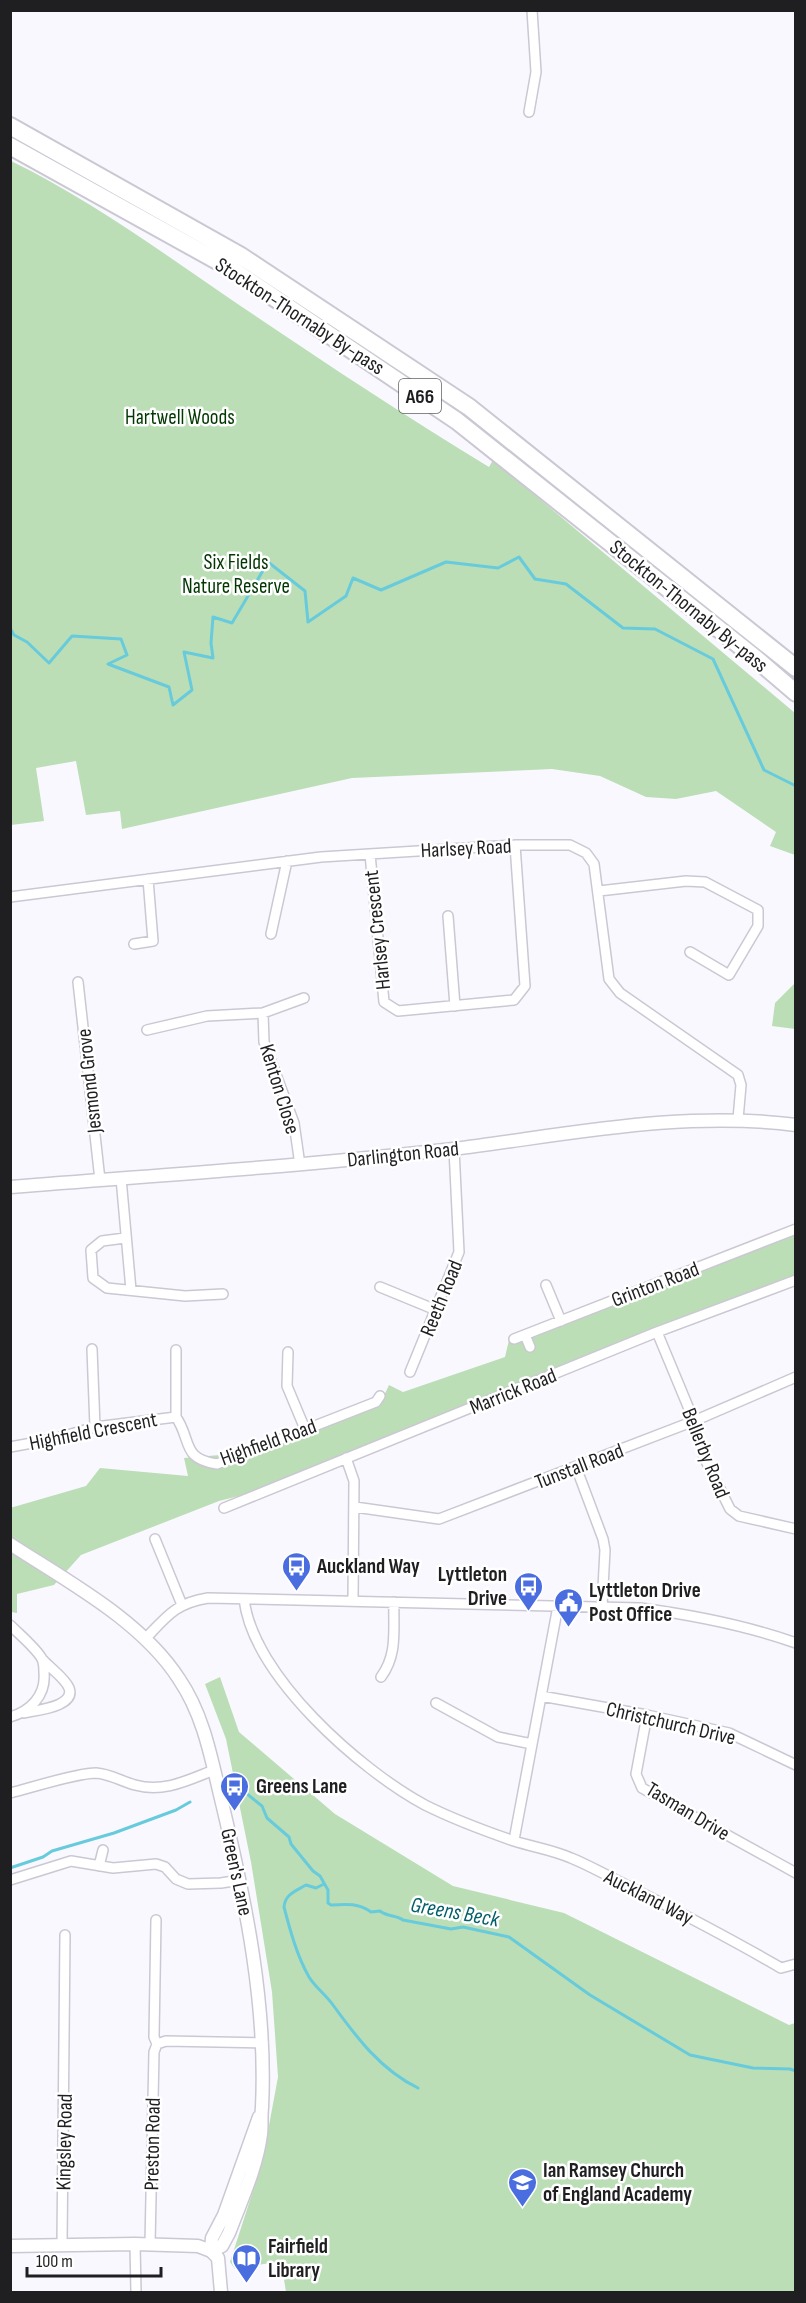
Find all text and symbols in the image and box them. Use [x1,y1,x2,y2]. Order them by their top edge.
street label: Stockton-Thornaby By-pass [211,252,389,380]
road number: A66 [399,379,441,413]
park label: Hartwell Woods [125,405,235,430]
street label: Stockton-Thornaby By-pass [604,535,773,678]
park label: Six Fields Nature Reserve [182,550,290,599]
street label: Harlsey Road [420,834,512,863]
street label: Harlsey Crescent [359,869,396,991]
street label: Jesmond Grove [72,1028,108,1135]
street label: Kenton Close [254,1041,305,1137]
street label: Darlington Road [346,1136,460,1173]
street label: Reeth Road [415,1256,468,1340]
street label: Grinton Road [608,1256,703,1313]
street label: Marrick Road [466,1363,560,1420]
street label: Bellerby Road [676,1404,735,1502]
street label: Highfield Crescent [27,1407,159,1456]
street label: Highfield Road [217,1414,320,1471]
street label: Tunstall Road [531,1438,627,1495]
bus stop icon: Auckland Way [280,1550,312,1592]
place label: Auckland Way [316,1554,420,1579]
place label: Lyttleton Drive [438,1562,507,1611]
bus stop icon: Lyttleton Drive [512,1570,544,1612]
place label: Lyttleton Drive Post Office [589,1578,701,1627]
public building icon: Lyttleton Drive Post Office [552,1586,584,1628]
street label: Christchurch Drive [604,1696,738,1751]
bus stop icon: Greens Lane [219,1770,251,1812]
place label: Greens Lane [256,1774,347,1799]
street label: Tasman Drive [641,1777,734,1846]
street label: Green's Lane [215,1826,258,1918]
street label: Auckland Way [599,1864,697,1930]
water label: Greens Beck [408,1891,502,1934]
street label: Kingsley Road [51,2093,78,2191]
street label: Preston Road [139,2097,166,2191]
place label: Ian Ramsey Church of England Academy [543,2158,692,2207]
school or university icon: Ian Ramsey Church of England Academy [506,2166,538,2208]
place label: Fairfield Library [268,2234,328,2283]
scale bar [27,2240,160,2278]
library icon: Fairfield Library [231,2242,263,2284]
text: 100 m [36,2251,73,2272]

